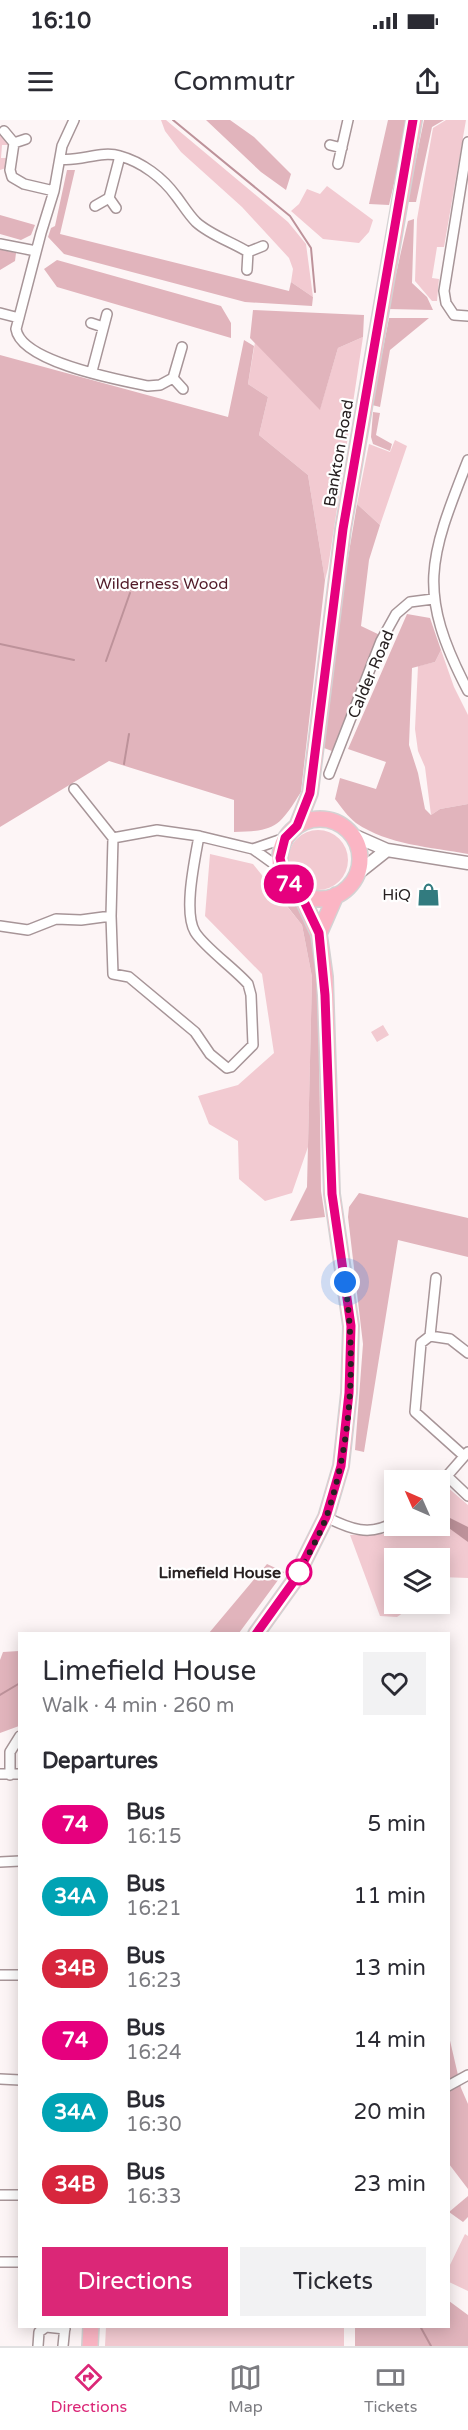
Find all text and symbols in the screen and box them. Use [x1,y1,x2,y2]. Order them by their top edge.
text: 16:10 [30,8,91,34]
icon: menu [24,65,57,98]
text: Commutr [173,65,295,98]
icon: share [411,65,444,98]
street label: Bankton Road [320,398,358,508]
park label: Wilderness Wood [96,574,228,594]
street label: Calder Road [343,627,398,721]
line badge: 74 [262,864,316,903]
text: 74 [276,872,302,897]
shop icon: HiQ [416,881,442,907]
place label: HiQ [382,885,411,905]
your location [330,1267,360,1297]
north arrow [384,1470,450,1536]
map controls [384,1470,450,1614]
button: layers [384,1548,450,1614]
marker: Limefield House [286,1559,312,1585]
place label: Limefield House [159,1563,281,1583]
button: heart [363,1652,426,1715]
text: Limefield House [42,1654,256,1688]
text: Walk · 4 min · 260 m [42,1694,234,1718]
text: Departures [42,1748,158,1774]
text: Bus [126,1799,165,1825]
text: 5 min [367,1811,426,1837]
text: 74 [62,1812,88,1837]
text: 16:15 [126,1825,181,1849]
text: Bus [126,1871,165,1897]
text: 11 min [354,1883,426,1909]
text: 34A [54,1884,96,1909]
text: 16:21 [126,1897,182,1921]
text: Bus [126,1943,165,1969]
text: 13 min [354,1955,426,1981]
text: 34B [55,1956,95,1981]
text: 16:23 [126,1969,181,1993]
text: Bus [126,2015,165,2041]
text: 14 min [354,2027,426,2053]
text: 74 [62,2028,88,2053]
text: 16:24 [126,2041,181,2065]
text: Bus [126,2087,165,2113]
text: 20 min [354,2099,426,2125]
text: 34A [54,2100,96,2125]
text: 16:30 [126,2113,182,2137]
text: Bus [126,2159,165,2185]
text: 23 min [354,2171,426,2197]
text: 34B [55,2172,95,2197]
text: 16:33 [126,2185,181,2209]
button: Directions [42,2247,228,2316]
button: Tickets [240,2247,426,2316]
tab: Directions [51,2361,127,2417]
tab: Map [228,2361,263,2417]
tab: Tickets [364,2361,417,2417]

